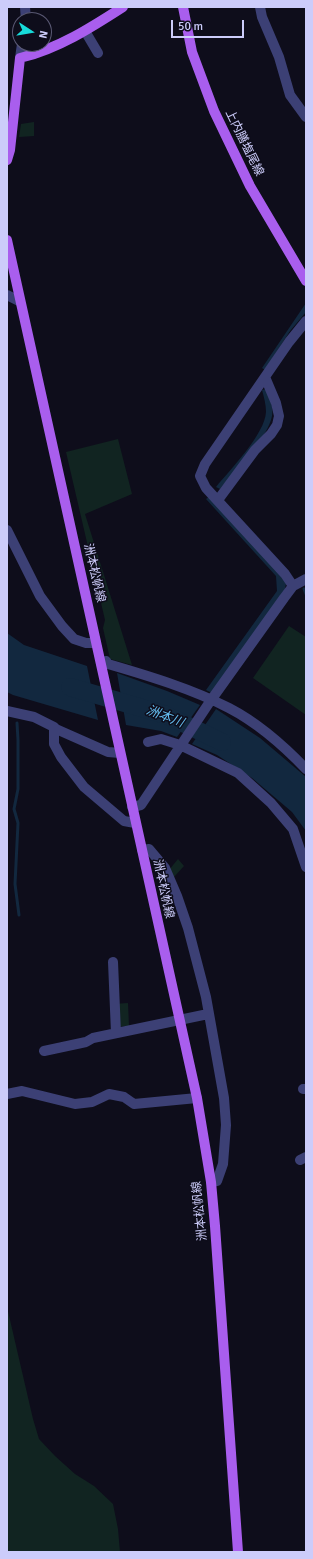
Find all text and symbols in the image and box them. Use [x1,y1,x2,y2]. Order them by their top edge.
north arrow [12,12,52,52]
scale bar [173,12,246,38]
text: 50 m [178,19,203,34]
text: N [36,29,50,39]
street label: 上内膳塩尾線 [222,107,266,179]
street label: 洲本松帆線 [80,542,108,604]
water label: 洲本川 [144,703,186,731]
street label: 洲本松帆線 [150,858,176,920]
street label: 洲本松帆線 [190,1180,210,1242]

